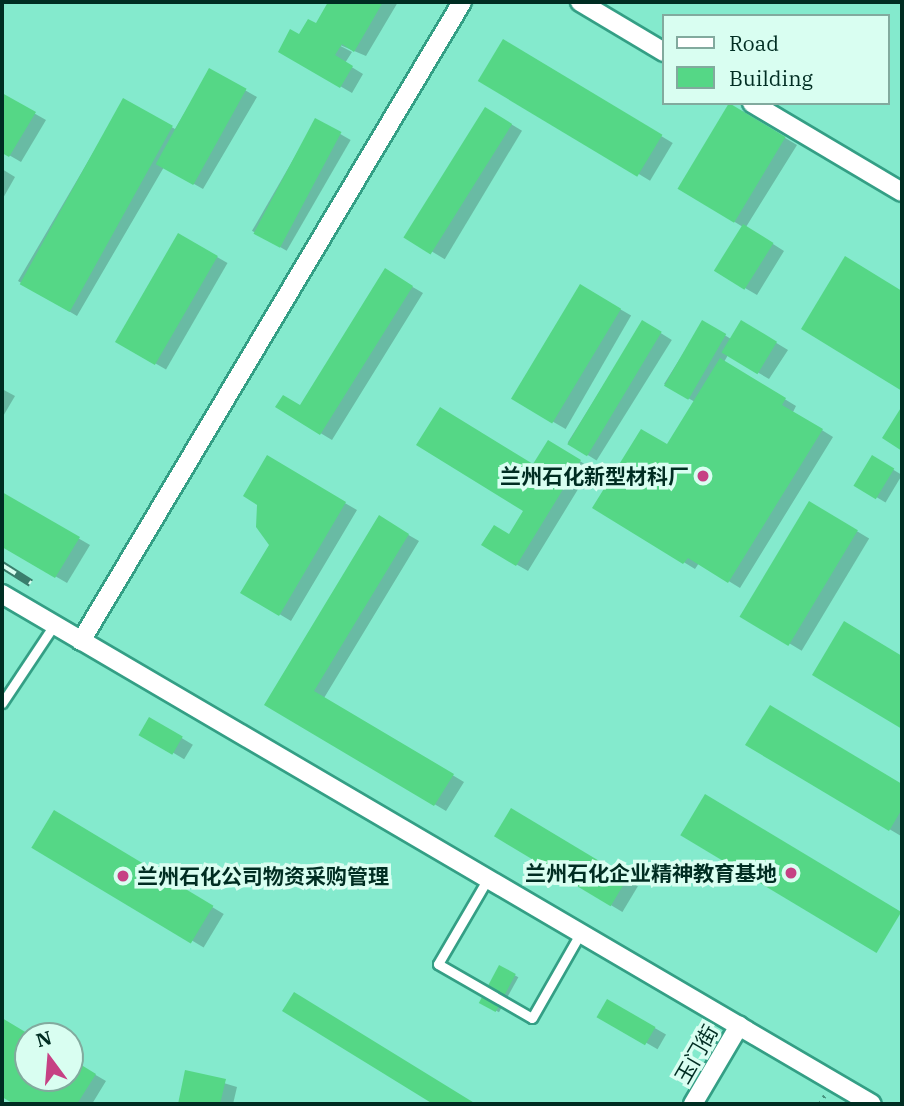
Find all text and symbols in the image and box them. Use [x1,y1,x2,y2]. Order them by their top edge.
legend [662,14,890,105]
text: Road [729,29,779,57]
text: Building [729,64,813,92]
place label: 兰州石化新型材科厂 [500,463,689,489]
marker: 兰州石化新型材科厂 [695,468,711,484]
place label: 兰州石化企业精神教育基地 [525,860,777,886]
place label: 兰州石化公司物资采购管理 [137,863,389,889]
marker: 兰州石化企业精神教育基地 [783,865,799,881]
marker: 兰州石化公司物资采购管理 [115,868,131,884]
street label: 玉门街 [669,1020,723,1088]
north arrow [14,1022,84,1092]
text: N [33,1025,54,1052]

